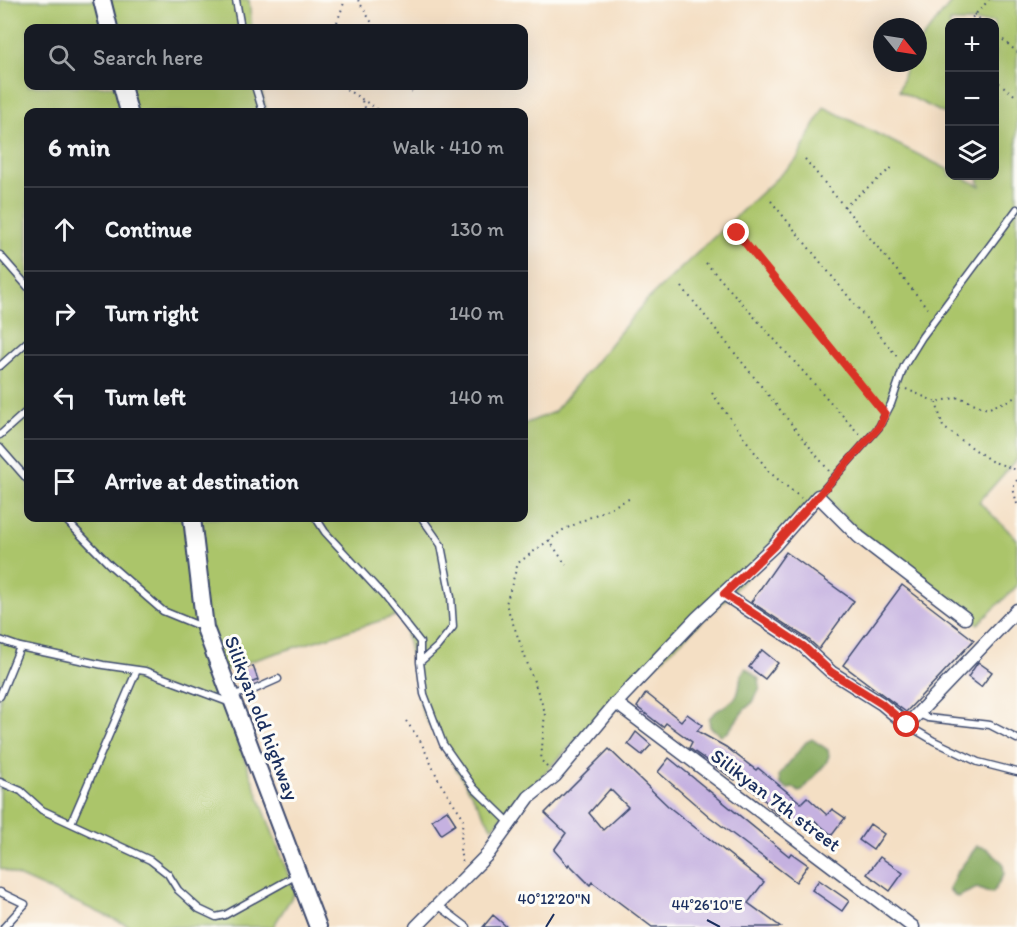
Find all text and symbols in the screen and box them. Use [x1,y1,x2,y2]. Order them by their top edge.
north arrow [873,18,927,72]
map controls [945,18,999,180]
button: + [945,18,999,72]
search box [24,24,528,90]
icon: search [45,41,78,74]
text: Search here [93,44,203,71]
button: − [945,72,999,126]
button: layers [945,126,999,180]
text: 6 min [48,131,110,163]
text: Walk · 410 m [393,135,504,159]
icon: ahead [48,213,81,246]
text: Continue [105,216,192,243]
text: 130 m [450,217,504,241]
route end [723,219,749,245]
icon: right [48,297,81,330]
text: Turn right [105,300,199,327]
text: 140 m [449,301,504,325]
icon: left [48,381,81,414]
text: Turn left [105,384,186,411]
text: 140 m [449,385,504,409]
icon: arrive [48,465,81,498]
text: Arrive at destination [105,468,299,495]
street label: Silikyan old highway [220,632,305,804]
route start [893,711,919,737]
street label: Silikyan 7th street [706,743,846,857]
text: 40°12'20"N [517,890,591,908]
text: 44°26'10"E [671,896,743,914]

